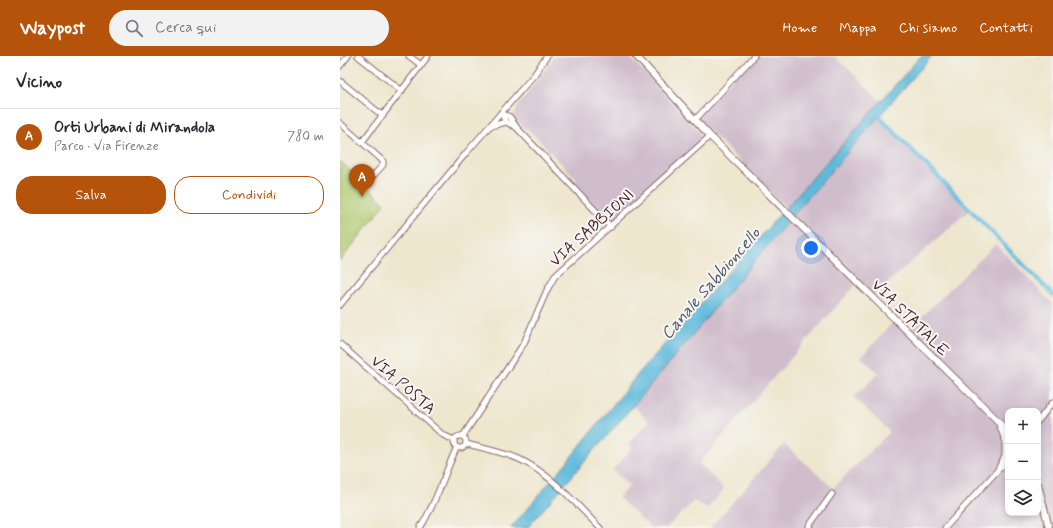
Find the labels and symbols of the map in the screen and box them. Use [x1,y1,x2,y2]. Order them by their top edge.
pin: A [349,164,375,197]
street label: VIA SABBIONI [545,185,639,272]
water label: Canale Sabbioncello [656,222,766,344]
your location [801,238,821,258]
street label: VIA STATALE [867,275,953,361]
street label: VIA POSTA [366,351,440,419]

